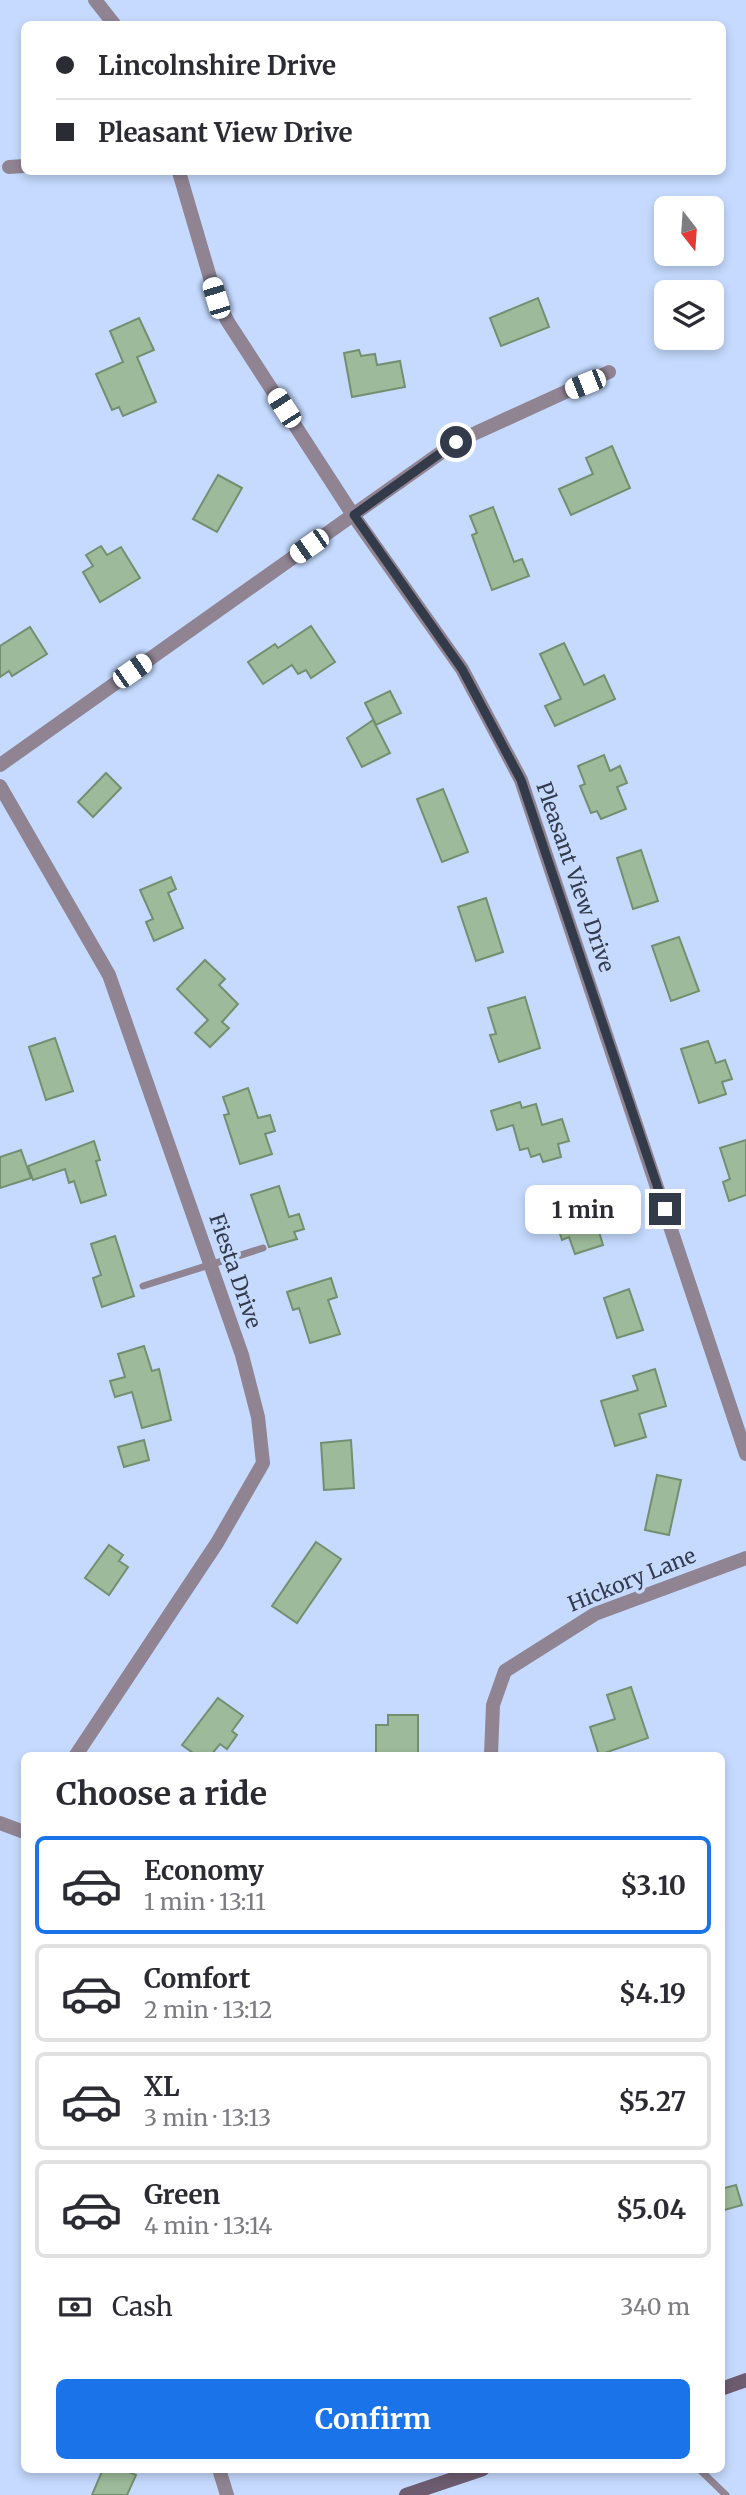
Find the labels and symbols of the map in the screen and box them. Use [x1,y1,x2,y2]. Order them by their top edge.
north arrow [654,196,724,266]
car [200,275,233,321]
car [562,366,609,402]
car [264,385,305,431]
route start [440,426,472,458]
car [286,525,333,567]
car [109,650,156,692]
street label: Pleasant View Drive [530,778,621,976]
callout: 1 min [525,1184,640,1234]
route end [649,1193,681,1225]
street label: Fiesta Drive [203,1210,268,1332]
street label: Hickory Lane [564,1542,700,1617]

